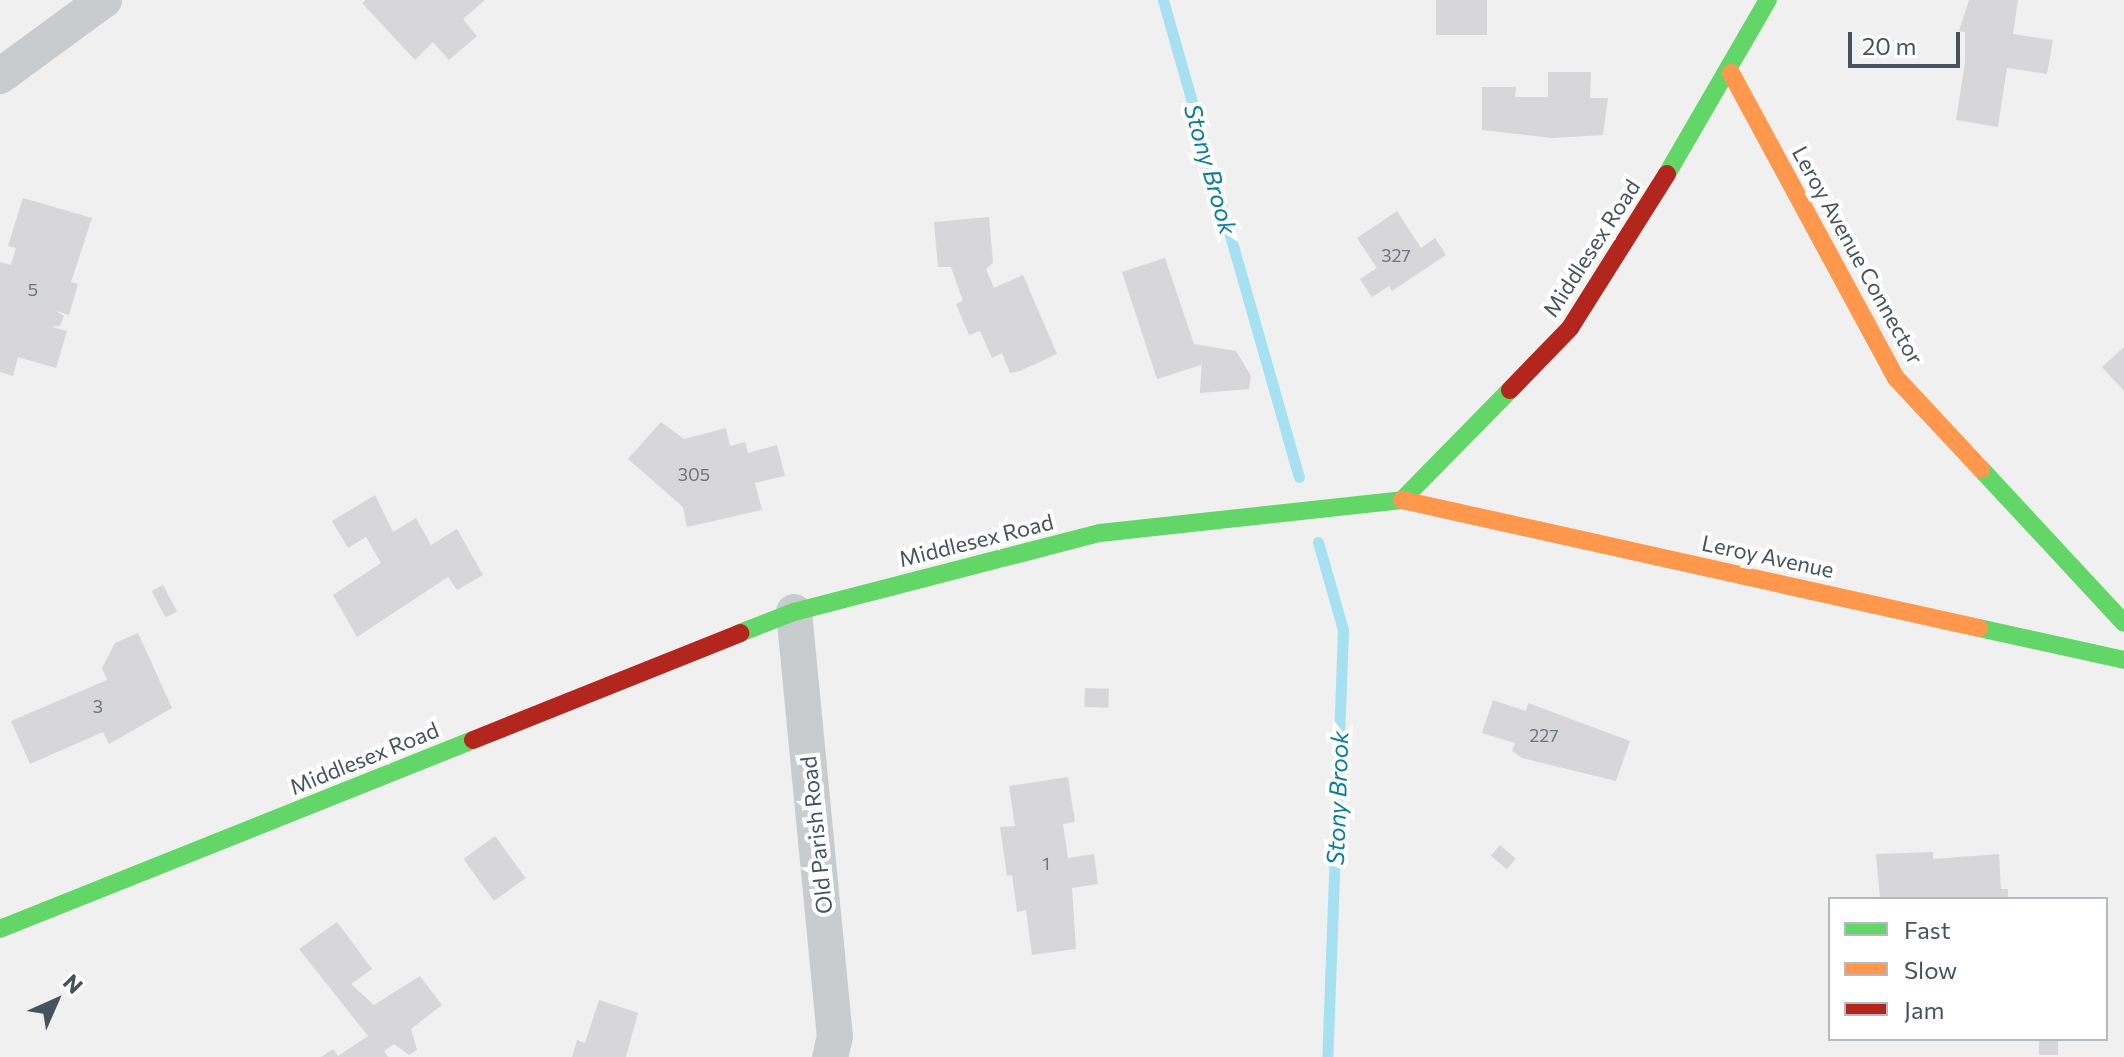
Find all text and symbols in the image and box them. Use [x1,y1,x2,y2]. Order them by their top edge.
scale bar [1852,16,1964,66]
text: 20 m [1862,31,1916,60]
water label: Stony Brook [1179,100,1243,238]
street label: Leroy Avenue Connector [1787,141,1929,369]
street label: Middlesex Road [1537,174,1645,322]
house number: 327 [1381,244,1411,266]
house number: 5 [28,278,38,300]
house number: 305 [678,463,710,485]
street label: Middlesex Road [896,508,1056,572]
street label: Leroy Avenue [1700,529,1836,583]
house number: 3 [93,695,103,717]
street label: Middlesex Road [286,716,442,800]
house number: 227 [1529,724,1559,746]
water label: Stony Brook [1320,730,1354,866]
street label: Old Parish Road [795,755,837,915]
house number: 1 [1042,852,1050,874]
legend [1828,897,2108,1041]
text: Fast [1904,915,1951,944]
text: Slow [1904,955,1957,984]
north arrow [16,961,96,1041]
text: N [58,968,89,999]
text: Jam [1904,995,1944,1024]

